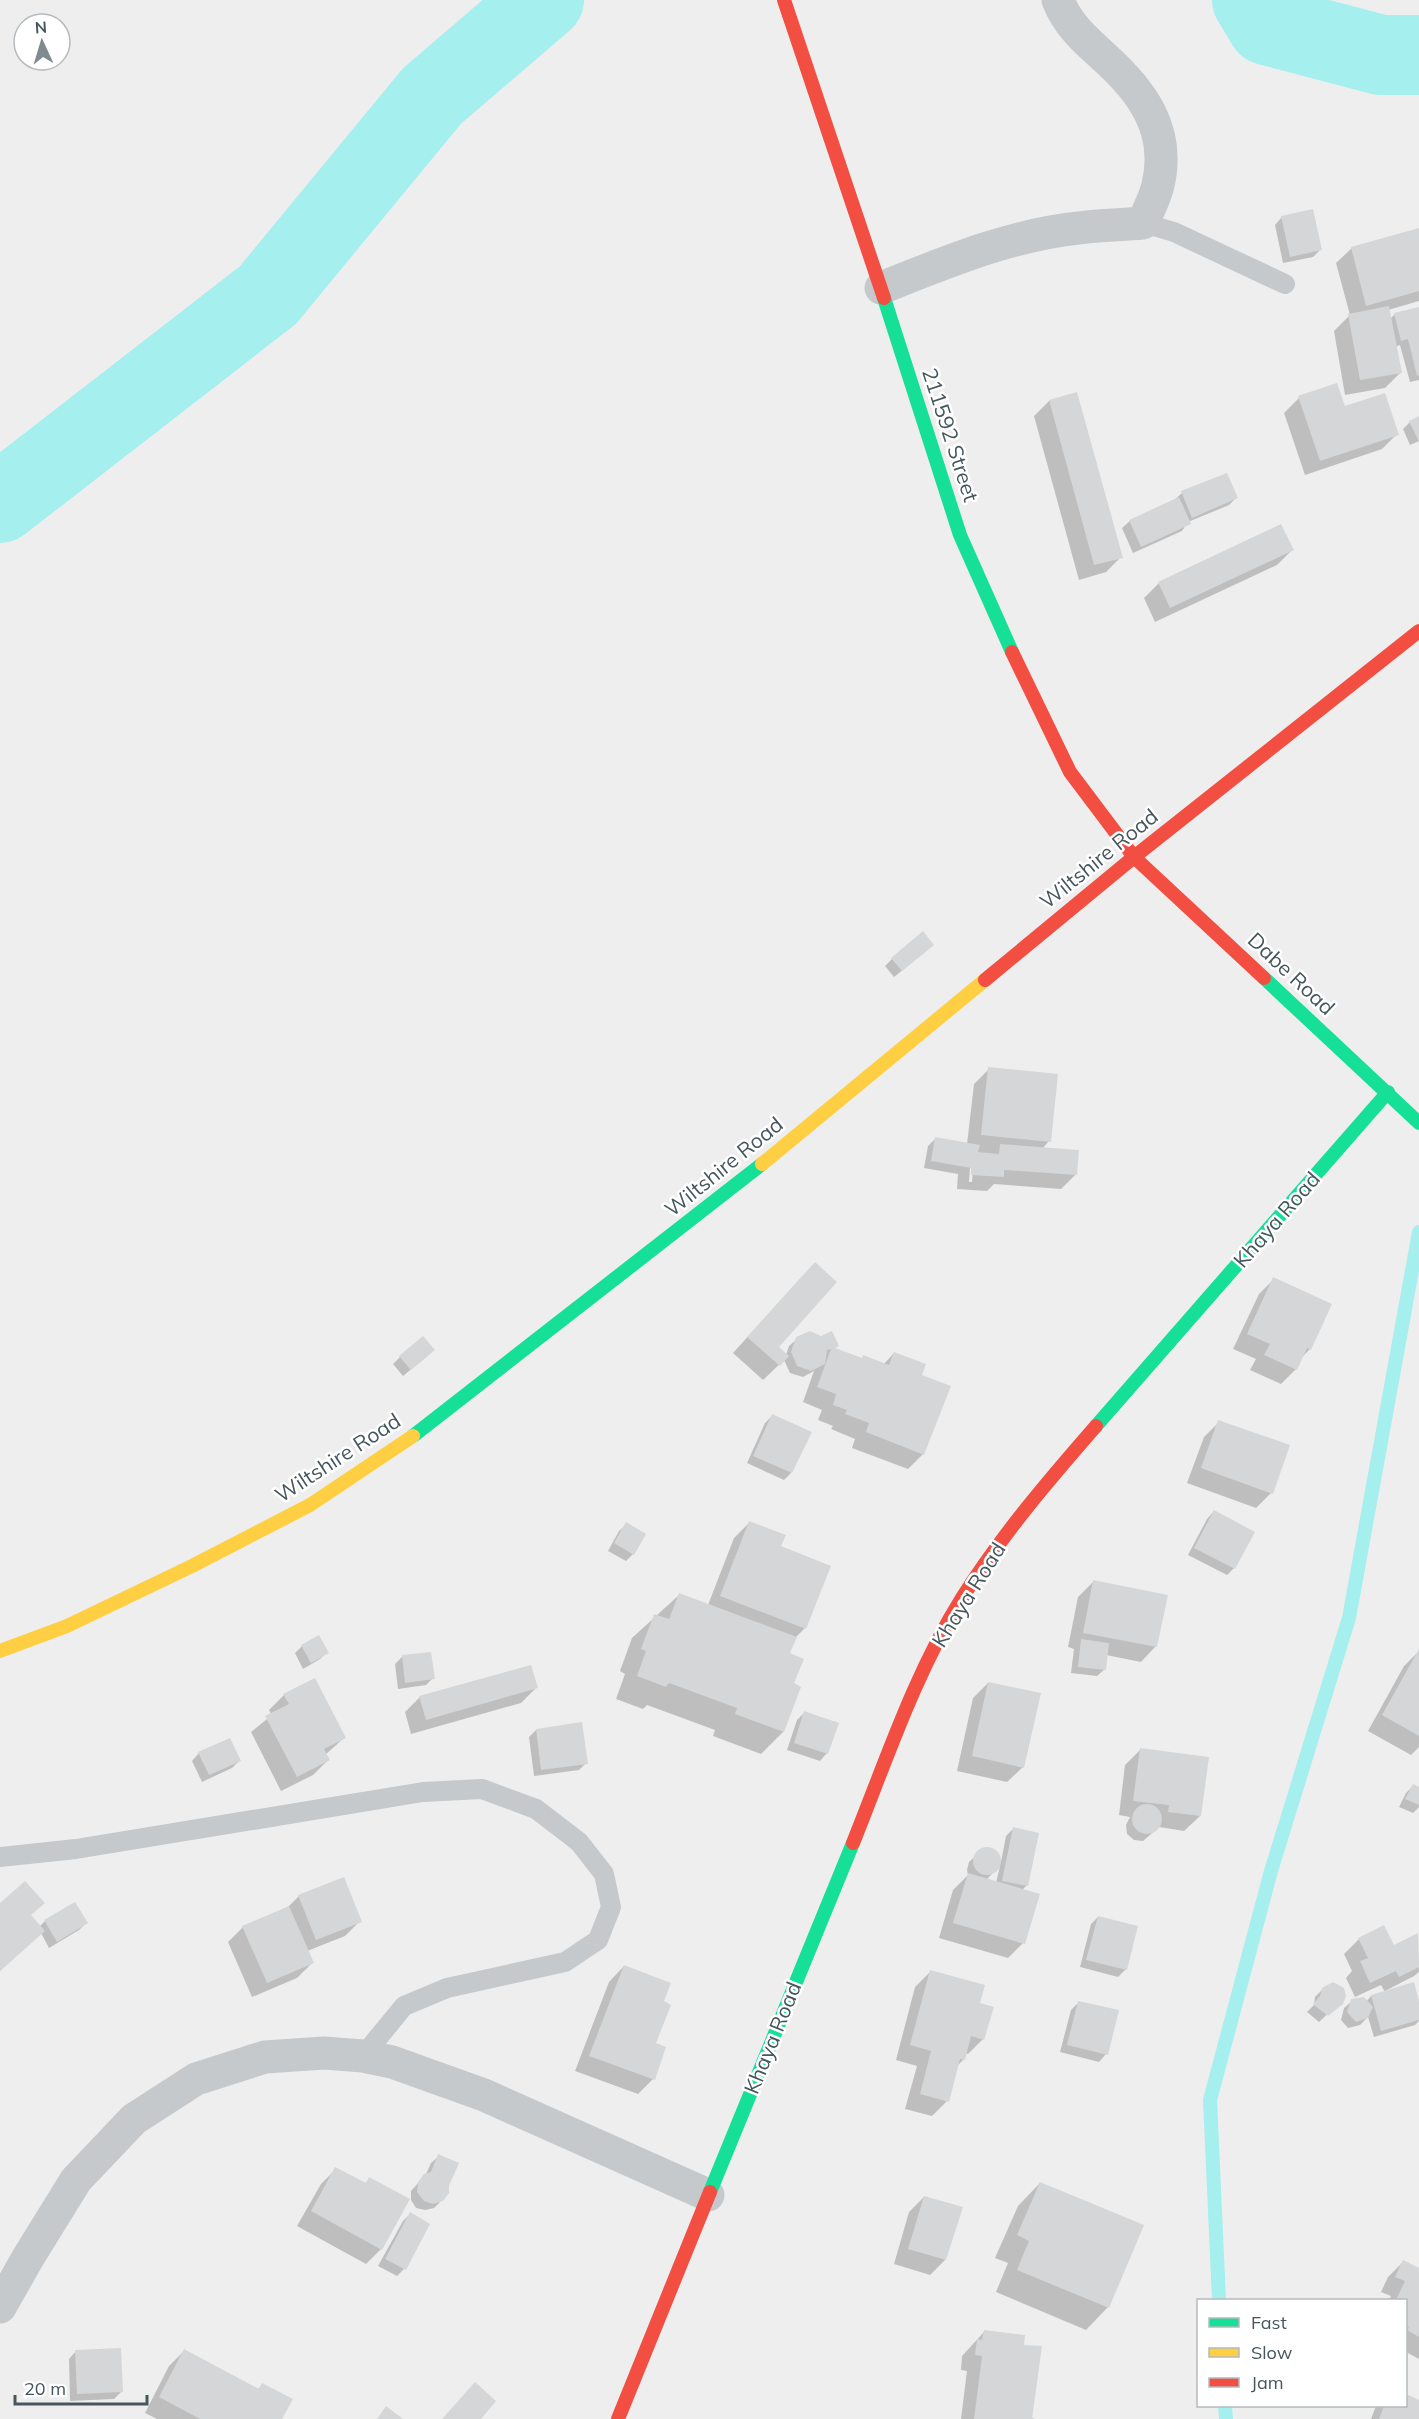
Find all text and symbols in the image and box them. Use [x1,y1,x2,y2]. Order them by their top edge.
north arrow [12,12,72,72]
text: N [34,17,48,37]
street label: 211592 Street [917,365,985,505]
street label: Wiltshire Road [1034,803,1163,914]
street label: Dabe Road [1243,926,1341,1020]
street label: Wiltshire Road [659,1111,788,1222]
street label: Khaya Road [1228,1166,1325,1273]
street label: Wiltshire Road [270,1407,405,1507]
street label: Khaya Road [926,1537,1011,1652]
street label: Khaya Road [738,1978,806,2097]
legend [1197,2299,1407,2407]
text: Fast [1251,2311,1287,2334]
text: Slow [1251,2341,1293,2364]
scale bar [15,2368,147,2406]
text: Jam [1251,2371,1284,2394]
text: 20 m [24,2377,66,2400]

